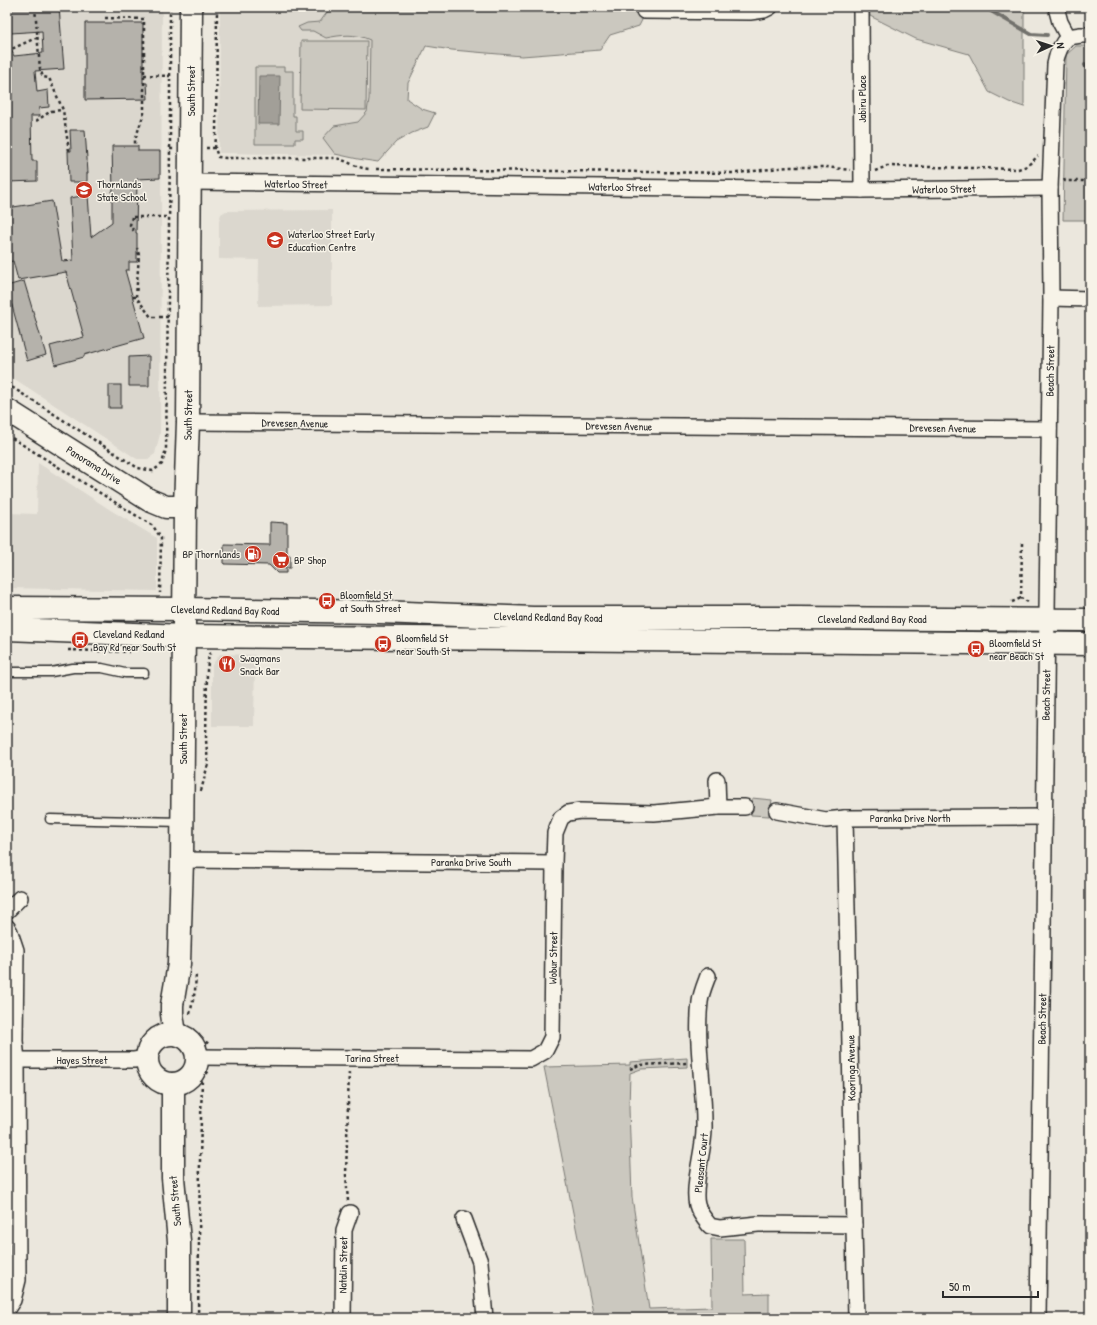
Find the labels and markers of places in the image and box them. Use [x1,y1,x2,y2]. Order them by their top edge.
place label: Thornlands State School [97,177,147,204]
school or university icon: Thornlands State School [74,180,94,200]
place label: Waterloo Street Early Education Centre [288,227,375,254]
school or university icon: Waterloo Street Early Education Centre [265,230,285,250]
fuel station icon: BP Thornlands [243,544,263,564]
place label: BP Thornlands [182,547,240,561]
supermarket icon: BP Shop [271,550,291,570]
place label: BP Shop [294,553,326,567]
place label: Bloomfield St at South Street [340,588,401,615]
bus stop icon: Bloomfield St at South Street [317,591,337,611]
place label: Cleveland Redland Bay Rd near South St [93,627,176,654]
bus stop icon: Cleveland Redland Bay Rd near South St [70,630,90,650]
place label: Bloomfield St near South St [396,631,450,658]
bus stop icon: Bloomfield St near South St [373,634,393,654]
place label: Bloomfield St near Beach St [989,636,1044,663]
bus stop icon: Bloomfield St near Beach St [966,639,986,659]
place label: Swagmans Snack Bar [240,651,281,678]
restaurant icon: Swagmans Snack Bar [217,654,237,674]

